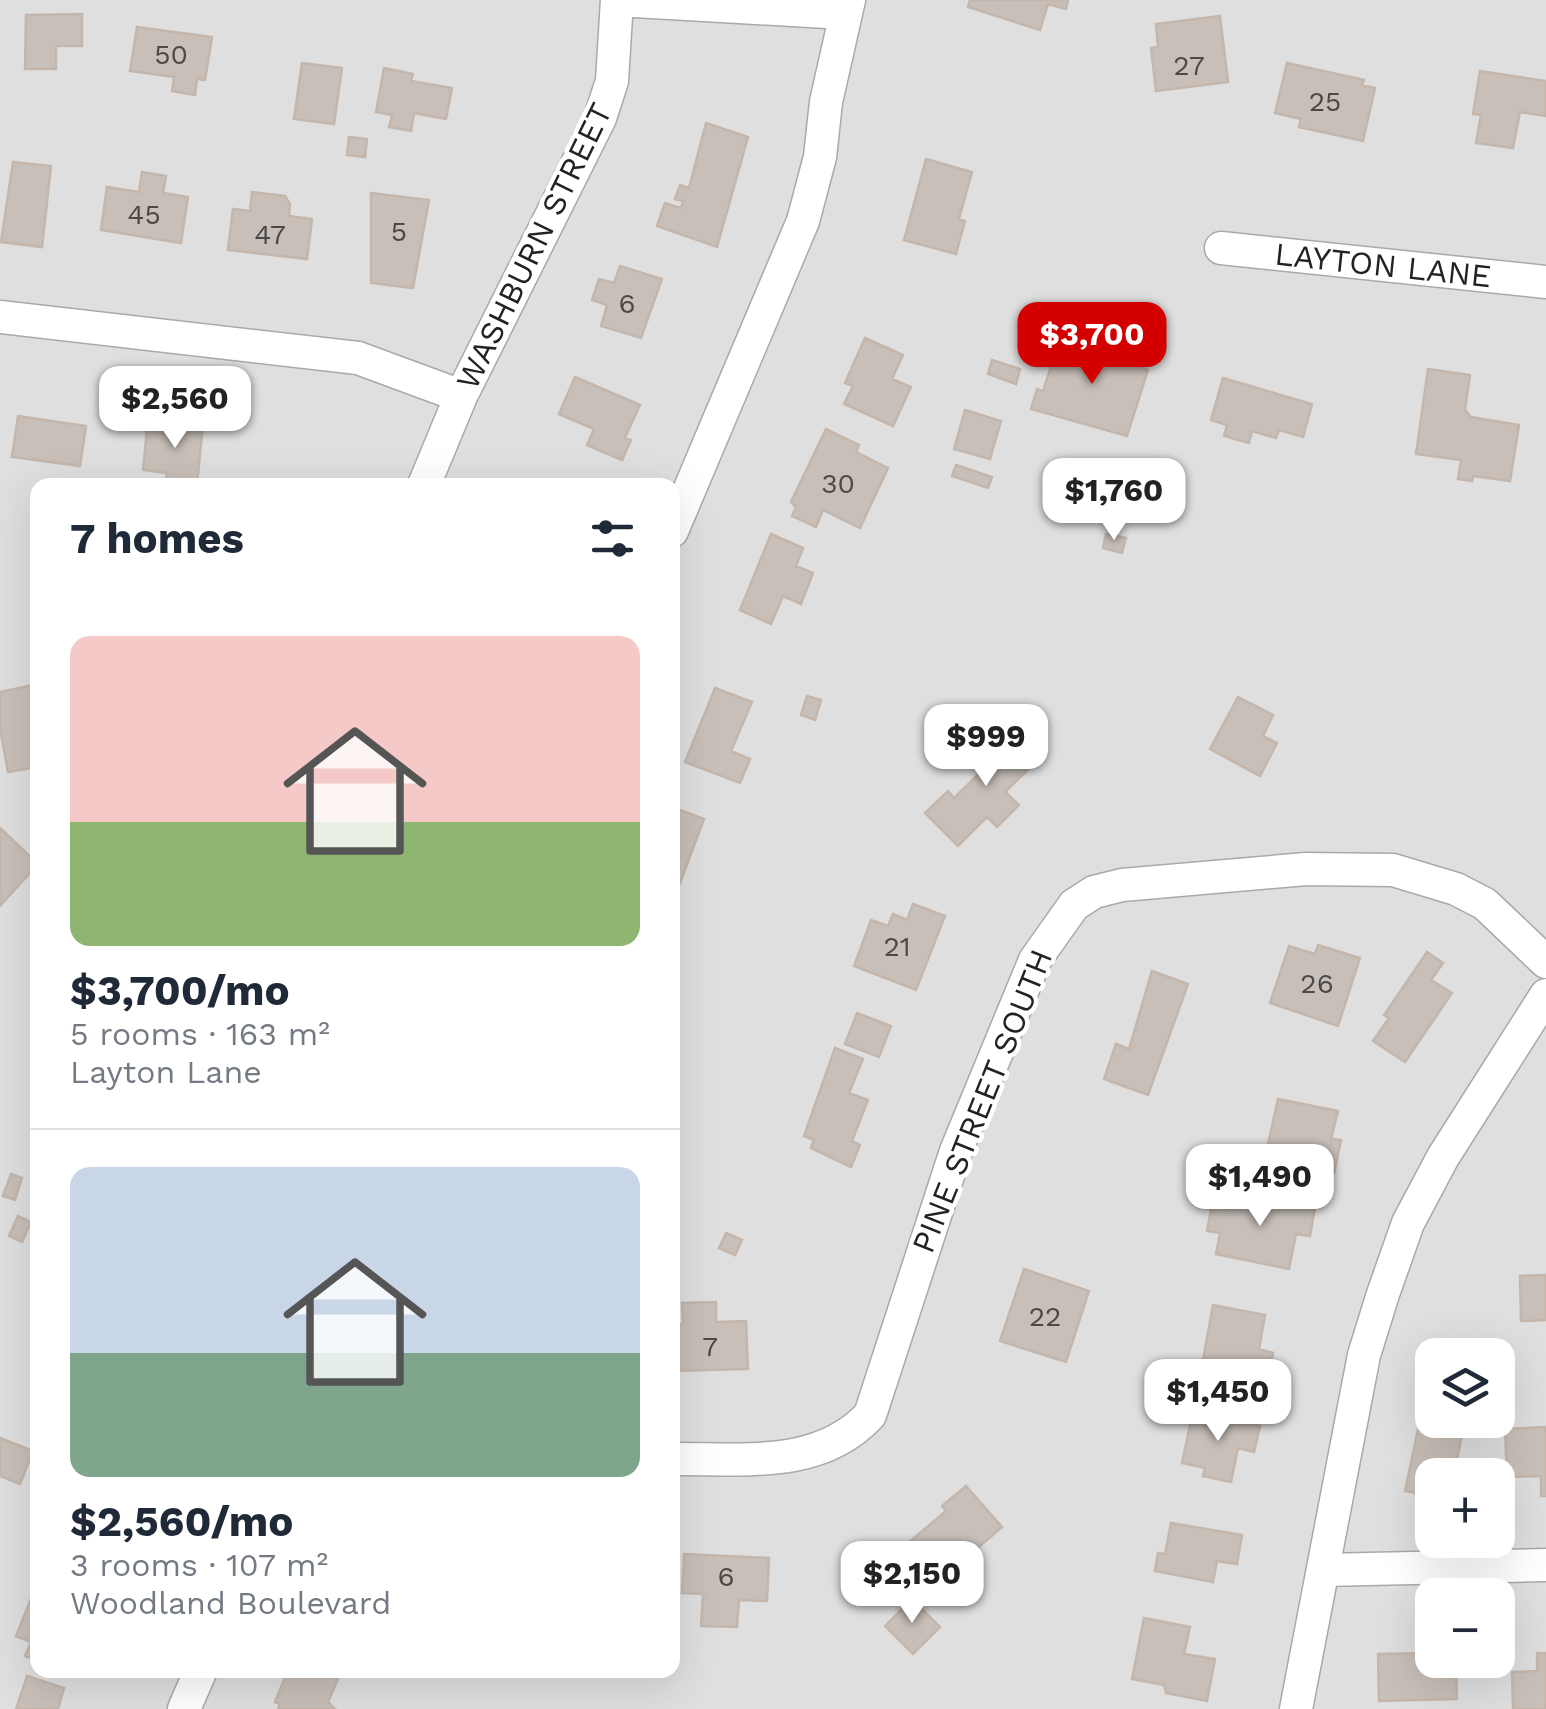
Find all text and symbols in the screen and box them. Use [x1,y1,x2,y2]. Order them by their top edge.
house number: 50 [154,38,188,71]
house number: 27 [1173,49,1205,82]
house number: 25 [1309,85,1341,118]
street label: WASHBURN STREET [448,97,620,395]
house number: 45 [127,198,161,231]
house number: 5 [391,215,407,248]
house number: 47 [254,218,286,251]
street label: LAYTON LANE [1273,235,1493,295]
house number: 6 [618,287,636,320]
pin: $3,700 [1011,302,1173,387]
text: $3,700 [1040,315,1145,353]
pin: $2,560 [94,366,256,451]
text: $2,560 [121,379,229,417]
pin: $1,760 [1033,458,1195,543]
house number: 30 [821,467,855,500]
text: $1,760 [1065,471,1163,509]
icon: filters [585,511,640,566]
text: 7 homes [70,514,244,563]
icon: home [265,701,445,881]
pin: $999 [927,704,1045,789]
text: $999 [946,717,1026,755]
house number: 21 [883,930,911,963]
street label: PINE STREET SOUTH [904,944,1060,1258]
text: $3,700/mo [70,966,290,1015]
house number: 26 [1300,967,1334,1000]
text: 5 rooms · 163 m² [70,1015,330,1053]
text: Layton Lane [70,1053,262,1091]
pin: $1,490 [1179,1144,1341,1229]
text: $1,490 [1208,1157,1312,1195]
icon: home [265,1232,445,1412]
house number: 22 [1029,1300,1061,1333]
house number: 7 [702,1330,718,1363]
map controls [1415,1338,1515,1678]
button: layers [1415,1338,1515,1438]
pin: $1,450 [1137,1359,1299,1444]
text: $1,450 [1166,1372,1270,1410]
button: + [1415,1458,1515,1558]
text: $2,560/mo [70,1497,293,1546]
pin: $2,150 [831,1541,993,1626]
text: 3 rooms · 107 m² [70,1546,328,1584]
text: $2,150 [863,1554,961,1592]
house number: 6 [717,1560,735,1593]
button: − [1415,1578,1515,1678]
text: Woodland Boulevard [70,1584,391,1622]

